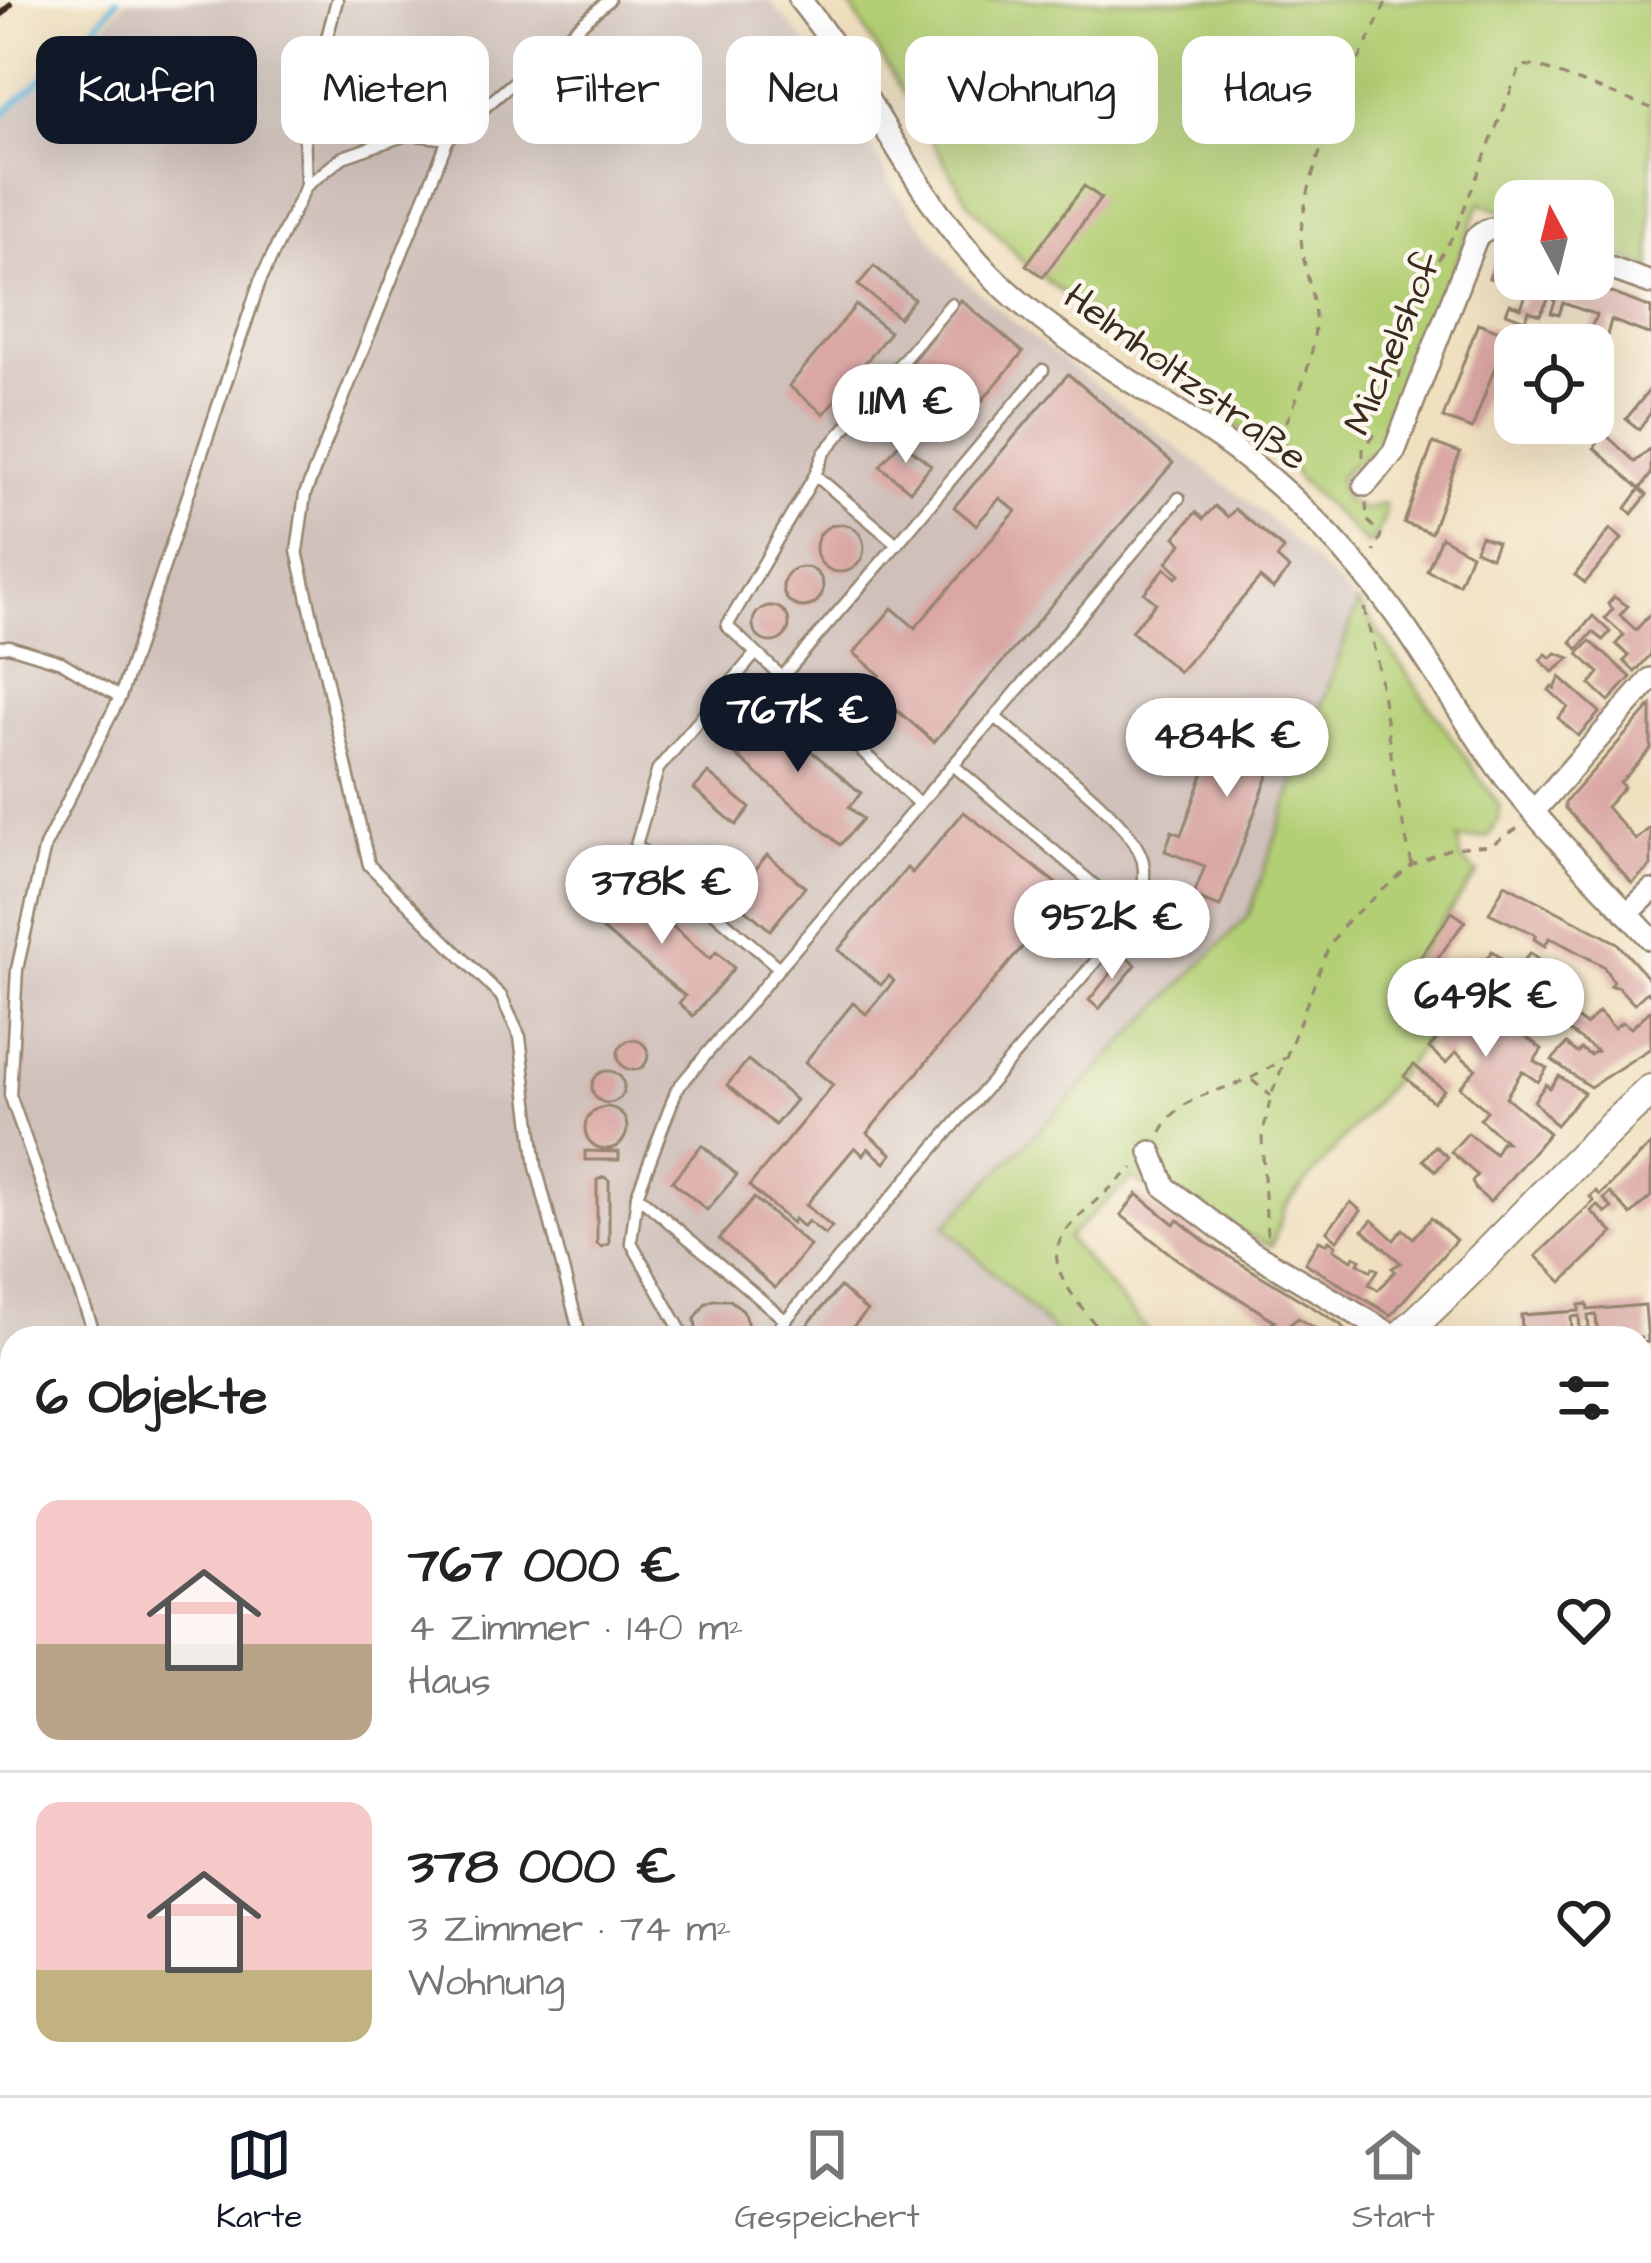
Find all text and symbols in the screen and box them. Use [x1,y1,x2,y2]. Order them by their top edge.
chip: Kaufen [36,36,257,144]
chip: Mieten [281,36,489,144]
chip: Filter [513,36,702,144]
chip: Neu [726,36,881,144]
chip: Wohnung [905,36,1158,144]
chip: Haus [1182,36,1355,144]
north arrow [1494,180,1614,300]
map controls [1494,180,1614,444]
street label: Michelshof [1331,244,1457,444]
street label: Helmholtzstraße [1052,271,1318,485]
button: locate [1494,324,1614,444]
pin: 1.1M € [808,364,1004,466]
text: 1.1M € [859,376,953,430]
pin: 767K € [700,673,896,775]
text: 767K € [727,685,869,739]
pin: 484K € [1129,698,1325,800]
text: 484K € [1153,710,1301,764]
pin: 378K € [564,845,760,947]
text: 378K € [592,857,732,911]
pin: 952K € [1014,880,1210,982]
text: 952K € [1041,892,1183,946]
pin: 649K € [1388,958,1584,1060]
text: 649K € [1414,970,1558,1024]
text: 6 Objekte [36,1363,267,1434]
icon: filters [1551,1365,1617,1431]
text: 767 000 € [408,1531,681,1602]
icon: home [132,1548,276,1692]
icon: heart [1551,1587,1617,1653]
text: 4 Zimmer · 140 m² [408,1602,743,1656]
text: Haus [408,1656,491,1710]
text: 378 000 € [408,1832,676,1903]
icon: home [132,1850,276,1994]
icon: heart [1551,1889,1617,1955]
text: 3 Zimmer · 74 m² [408,1903,731,1957]
text: Wohnung [408,1957,565,2011]
tab: Karte [216,2122,302,2240]
tab: Gespeichert [735,2122,920,2240]
tab: Start [1352,2122,1435,2240]

